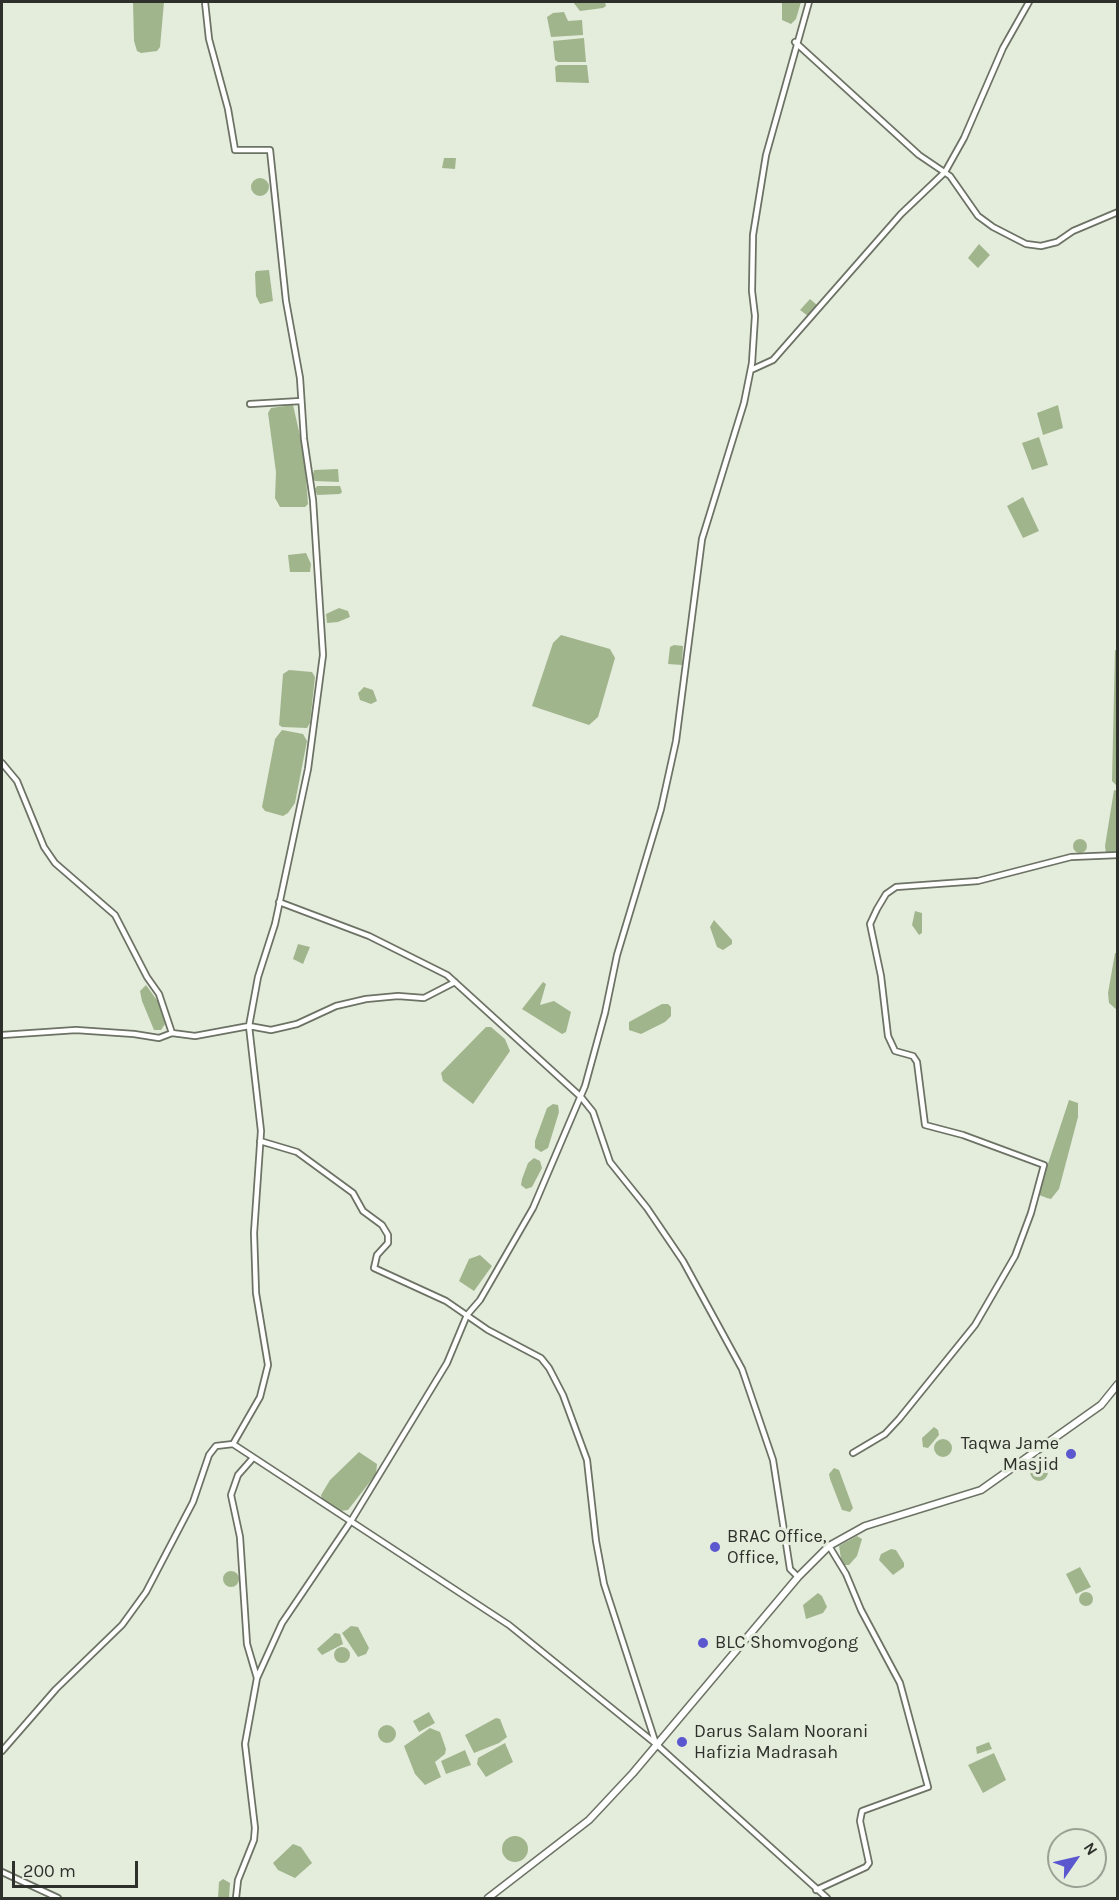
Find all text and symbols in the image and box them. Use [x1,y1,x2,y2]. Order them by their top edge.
place label: Taqwa Jame Masjid [961,1433,1059,1476]
marker: Taqwa Jame Masjid [1064,1447,1078,1461]
place label: BRAC Office, Office, [727,1526,826,1568]
marker: BRAC Office, Office, [708,1540,722,1554]
place label: BLC Shomvogong [715,1632,858,1654]
marker: BLC Shomvogong [696,1636,710,1650]
place label: Darus Salam Noorani Hafizia Madrasah [694,1721,868,1764]
marker: Darus Salam Noorani Hafizia Madrasah [675,1735,689,1749]
north arrow [1047,1828,1107,1888]
text: N [1080,1839,1102,1859]
scale bar [15,1849,141,1887]
text: 200 m [23,1860,76,1882]

